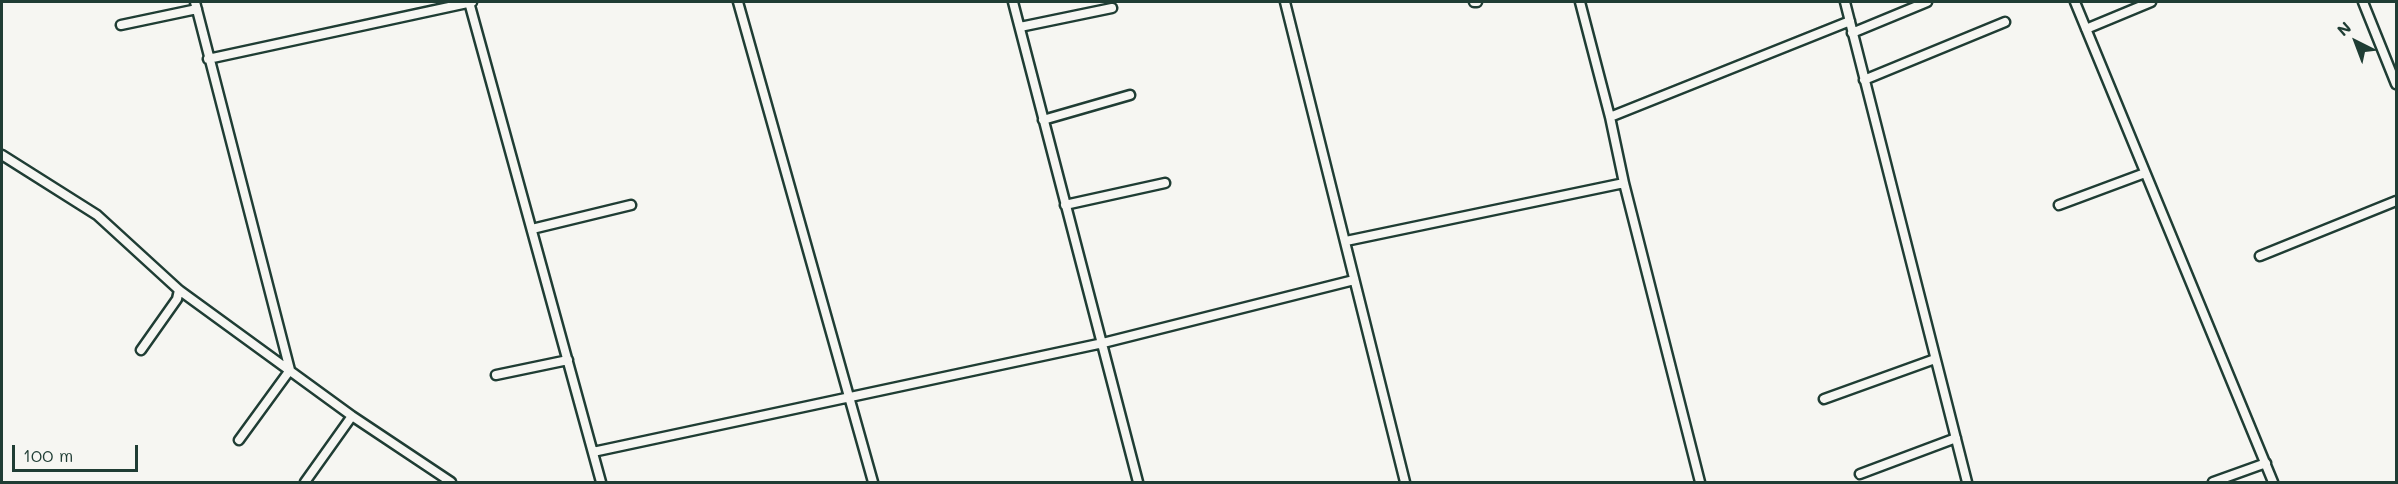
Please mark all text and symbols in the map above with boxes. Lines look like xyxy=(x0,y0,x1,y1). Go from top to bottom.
north arrow xyxy=(2326,12,2386,72)
text: N xyxy=(2332,16,2355,40)
scale bar xyxy=(15,433,141,471)
text: 100 m xyxy=(23,443,73,467)

